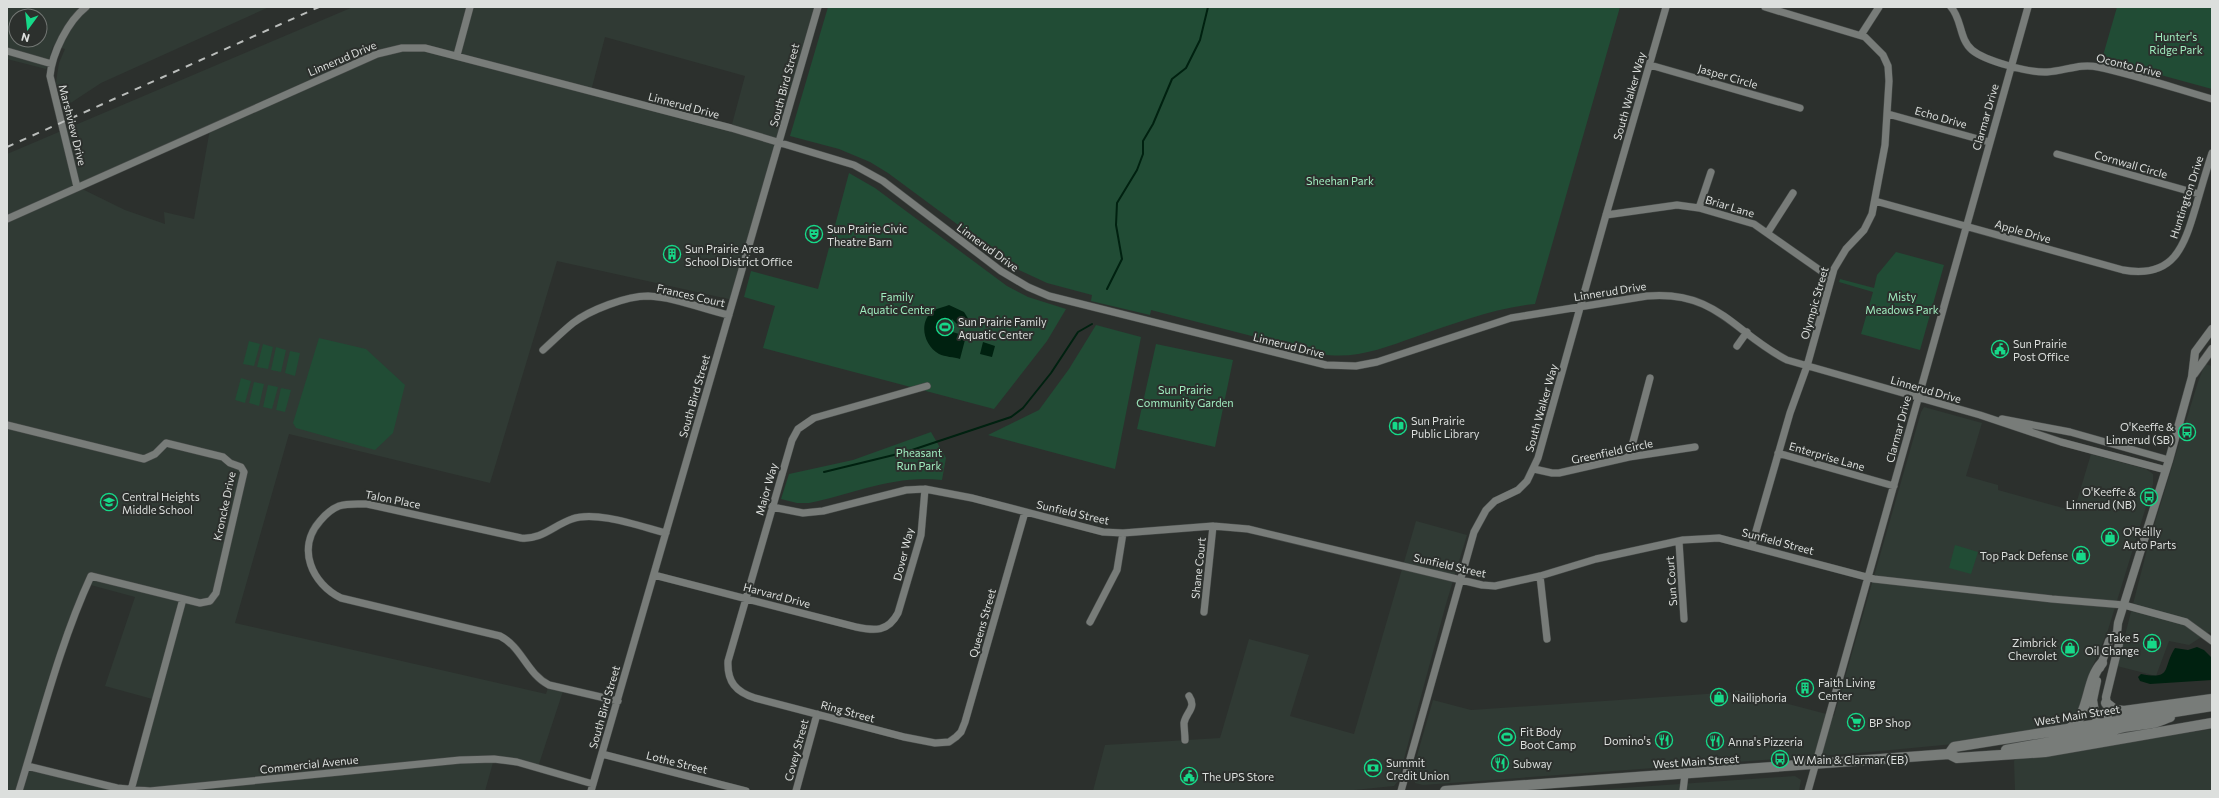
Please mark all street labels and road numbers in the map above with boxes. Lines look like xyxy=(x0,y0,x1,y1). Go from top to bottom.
street label: Linnerud Drive xyxy=(306,38,378,78)
street label: South Bird Street xyxy=(767,41,802,128)
street label: South Walker Way xyxy=(1610,50,1648,142)
street label: Oconto Drive xyxy=(2095,51,2163,79)
street label: Jasper Circle xyxy=(1696,61,1759,92)
street label: Clarmar Drive xyxy=(1969,82,2001,152)
street label: Marshview Drive xyxy=(57,83,89,167)
street label: Linnerud Drive xyxy=(647,89,721,121)
street label: Echo Drive xyxy=(1913,103,1969,131)
street label: Cornwall Circle xyxy=(2093,147,2169,181)
street label: Huntington Drive xyxy=(2166,154,2206,240)
street label: Briar Lane xyxy=(1704,192,1756,220)
street label: Apple Drive xyxy=(1993,217,2053,245)
street label: Linnerud Drive xyxy=(955,220,1022,274)
street label: Olympic Street xyxy=(1797,265,1831,341)
street label: Linnerud Drive xyxy=(1573,279,1647,303)
street label: Frances Court xyxy=(655,281,727,309)
street label: Linnerud Drive xyxy=(1252,330,1326,360)
street label: South Bird Street xyxy=(676,353,712,439)
street label: South Walker Way xyxy=(1522,362,1560,454)
street label: Linnerud Drive xyxy=(1889,373,1963,405)
street label: Clarmar Drive xyxy=(1883,394,1913,464)
street label: Greenfield Circle xyxy=(1570,436,1654,466)
street label: Enterprise Lane xyxy=(1788,439,1867,473)
street label: Major Way xyxy=(752,461,780,517)
street label: Kroncke Drive xyxy=(210,470,238,542)
street label: Talon Place xyxy=(364,487,422,511)
street label: Sunfield Street xyxy=(1035,497,1111,527)
street label: Sunfield Street xyxy=(1740,525,1816,557)
street label: Dover Way xyxy=(890,526,916,582)
street label: Shane Court xyxy=(1188,536,1208,599)
street label: Sunfield Street xyxy=(1412,550,1488,580)
street label: Sun Court xyxy=(1663,555,1679,606)
street label: Harvard Drive xyxy=(742,580,812,610)
street label: Queens Street xyxy=(966,586,998,659)
street label: South Bird Street xyxy=(586,664,622,750)
street label: Ring Street xyxy=(819,698,877,725)
street label: West Main Street xyxy=(2033,702,2121,728)
street label: Covey Street xyxy=(781,717,811,783)
street label: Lothe Street xyxy=(645,748,709,776)
street label: West Main Street xyxy=(1652,751,1740,770)
street label: Commercial Avenue xyxy=(259,752,359,776)

